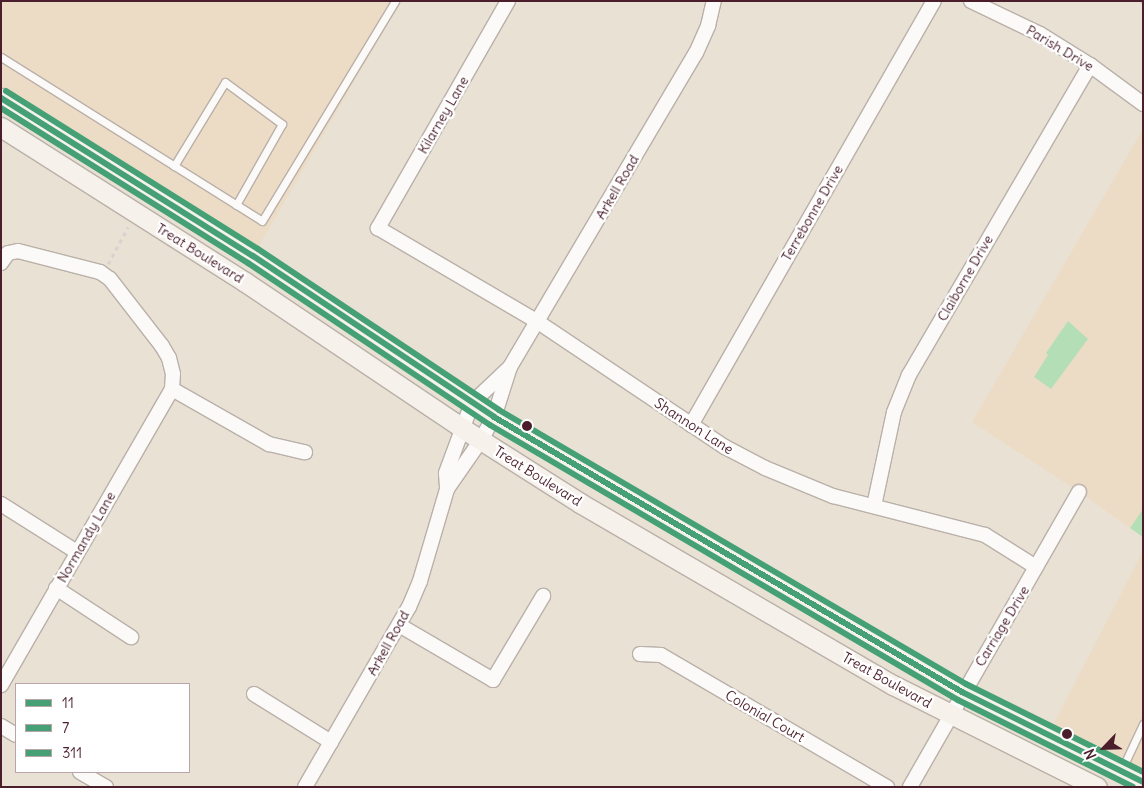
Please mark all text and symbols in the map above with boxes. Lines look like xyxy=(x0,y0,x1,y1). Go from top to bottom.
street label: Parish Drive xyxy=(1023,21,1097,75)
street label: Kilarney Lane xyxy=(414,73,472,157)
street label: Arkell Road xyxy=(592,152,642,222)
street label: Terrebonne Drive xyxy=(778,162,846,264)
street label: Treat Boulevard xyxy=(153,219,247,287)
street label: Claiborne Drive xyxy=(934,232,996,324)
street label: Shannon Lane xyxy=(651,394,737,458)
unlabelled marker xyxy=(522,421,532,431)
street label: Treat Boulevard xyxy=(491,442,585,510)
street label: Normandy Lane xyxy=(53,489,119,585)
street label: Carriage Drive xyxy=(971,583,1033,669)
street label: Arkell Road xyxy=(363,608,413,678)
street label: Treat Boulevard xyxy=(839,648,935,712)
legend xyxy=(15,683,190,773)
street label: Colonial Court xyxy=(722,686,808,746)
text: 11 xyxy=(62,693,74,712)
text: 7 xyxy=(62,718,69,737)
north arrow xyxy=(1079,723,1129,773)
unlabelled marker xyxy=(1062,729,1072,739)
text: 311 xyxy=(62,743,82,762)
text: N xyxy=(1080,746,1100,762)

